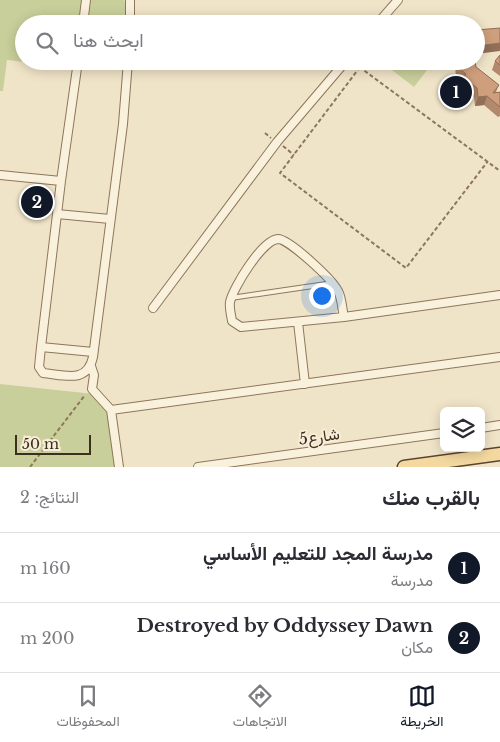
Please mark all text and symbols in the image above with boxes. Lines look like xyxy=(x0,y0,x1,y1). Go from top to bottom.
search box xyxy=(15,15,485,70)
icon: search xyxy=(33,29,61,57)
text: ابحث هنا xyxy=(73,29,144,52)
pin: 1 xyxy=(440,73,472,111)
pin: 2 xyxy=(21,183,53,221)
your location xyxy=(309,283,335,309)
map controls xyxy=(440,407,485,452)
button: layers xyxy=(440,407,485,452)
street label: شارع5 xyxy=(297,423,341,451)
scale bar xyxy=(15,432,91,455)
text: 50 m xyxy=(22,435,59,453)
text: بالقرب منك xyxy=(382,485,480,511)
text: النتائج: 2 xyxy=(20,487,79,507)
text: مدرسة المجد للتعليم الأساسي xyxy=(203,542,433,565)
text: 160 m xyxy=(20,558,71,578)
text: 1 xyxy=(461,558,468,578)
text: مدرسة xyxy=(391,570,433,590)
text: Destroyed by Oddyssey Dawn xyxy=(137,614,433,637)
text: 200 m xyxy=(20,628,74,648)
text: 2 xyxy=(459,628,469,648)
text: مكان xyxy=(401,637,433,657)
tab: المحفوظات xyxy=(57,682,120,734)
tab: الاتجاهات xyxy=(233,682,287,734)
tab: الخريطة xyxy=(400,682,443,734)

